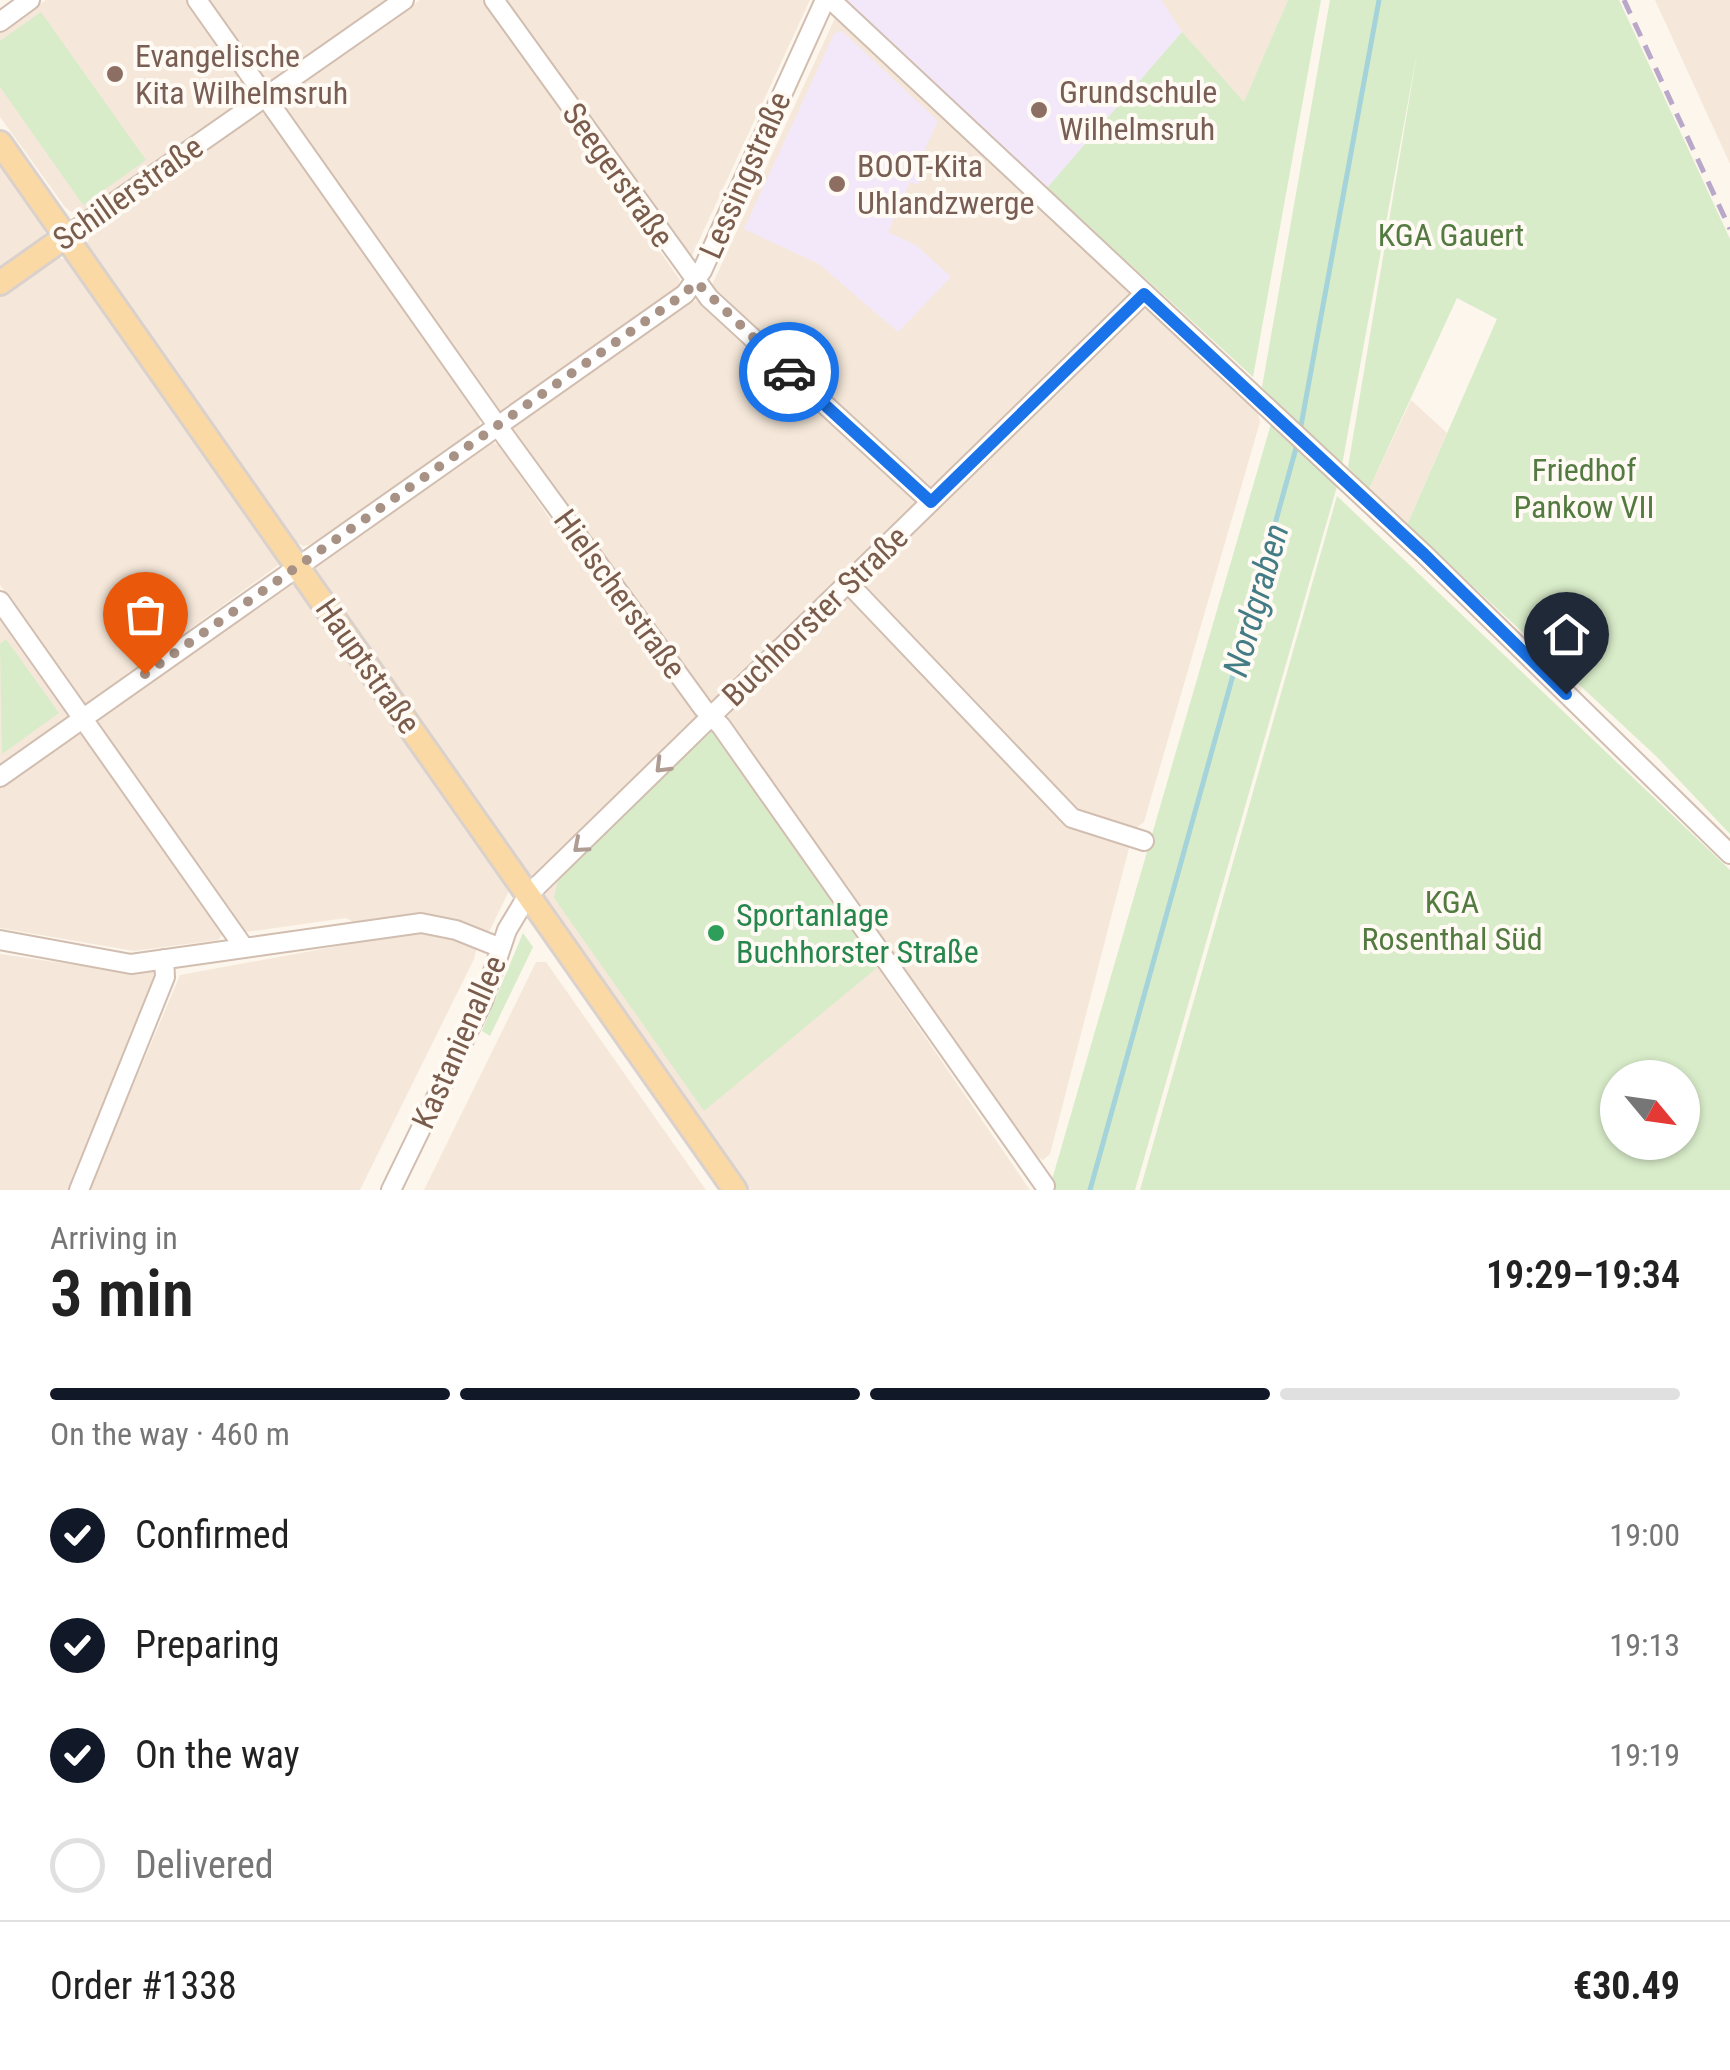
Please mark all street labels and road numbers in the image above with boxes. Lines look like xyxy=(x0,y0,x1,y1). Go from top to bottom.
street label: Lessingstraße xyxy=(691,86,799,264)
street label: Seegerstraße xyxy=(554,96,682,254)
street label: Schillerstraße xyxy=(46,128,210,258)
street label: Hielscherstraße xyxy=(546,502,694,686)
street label: Buchhorster Straße xyxy=(714,518,916,714)
street label: Hauptstraße xyxy=(308,591,428,741)
street label: Kastanienallee xyxy=(404,950,514,1134)

